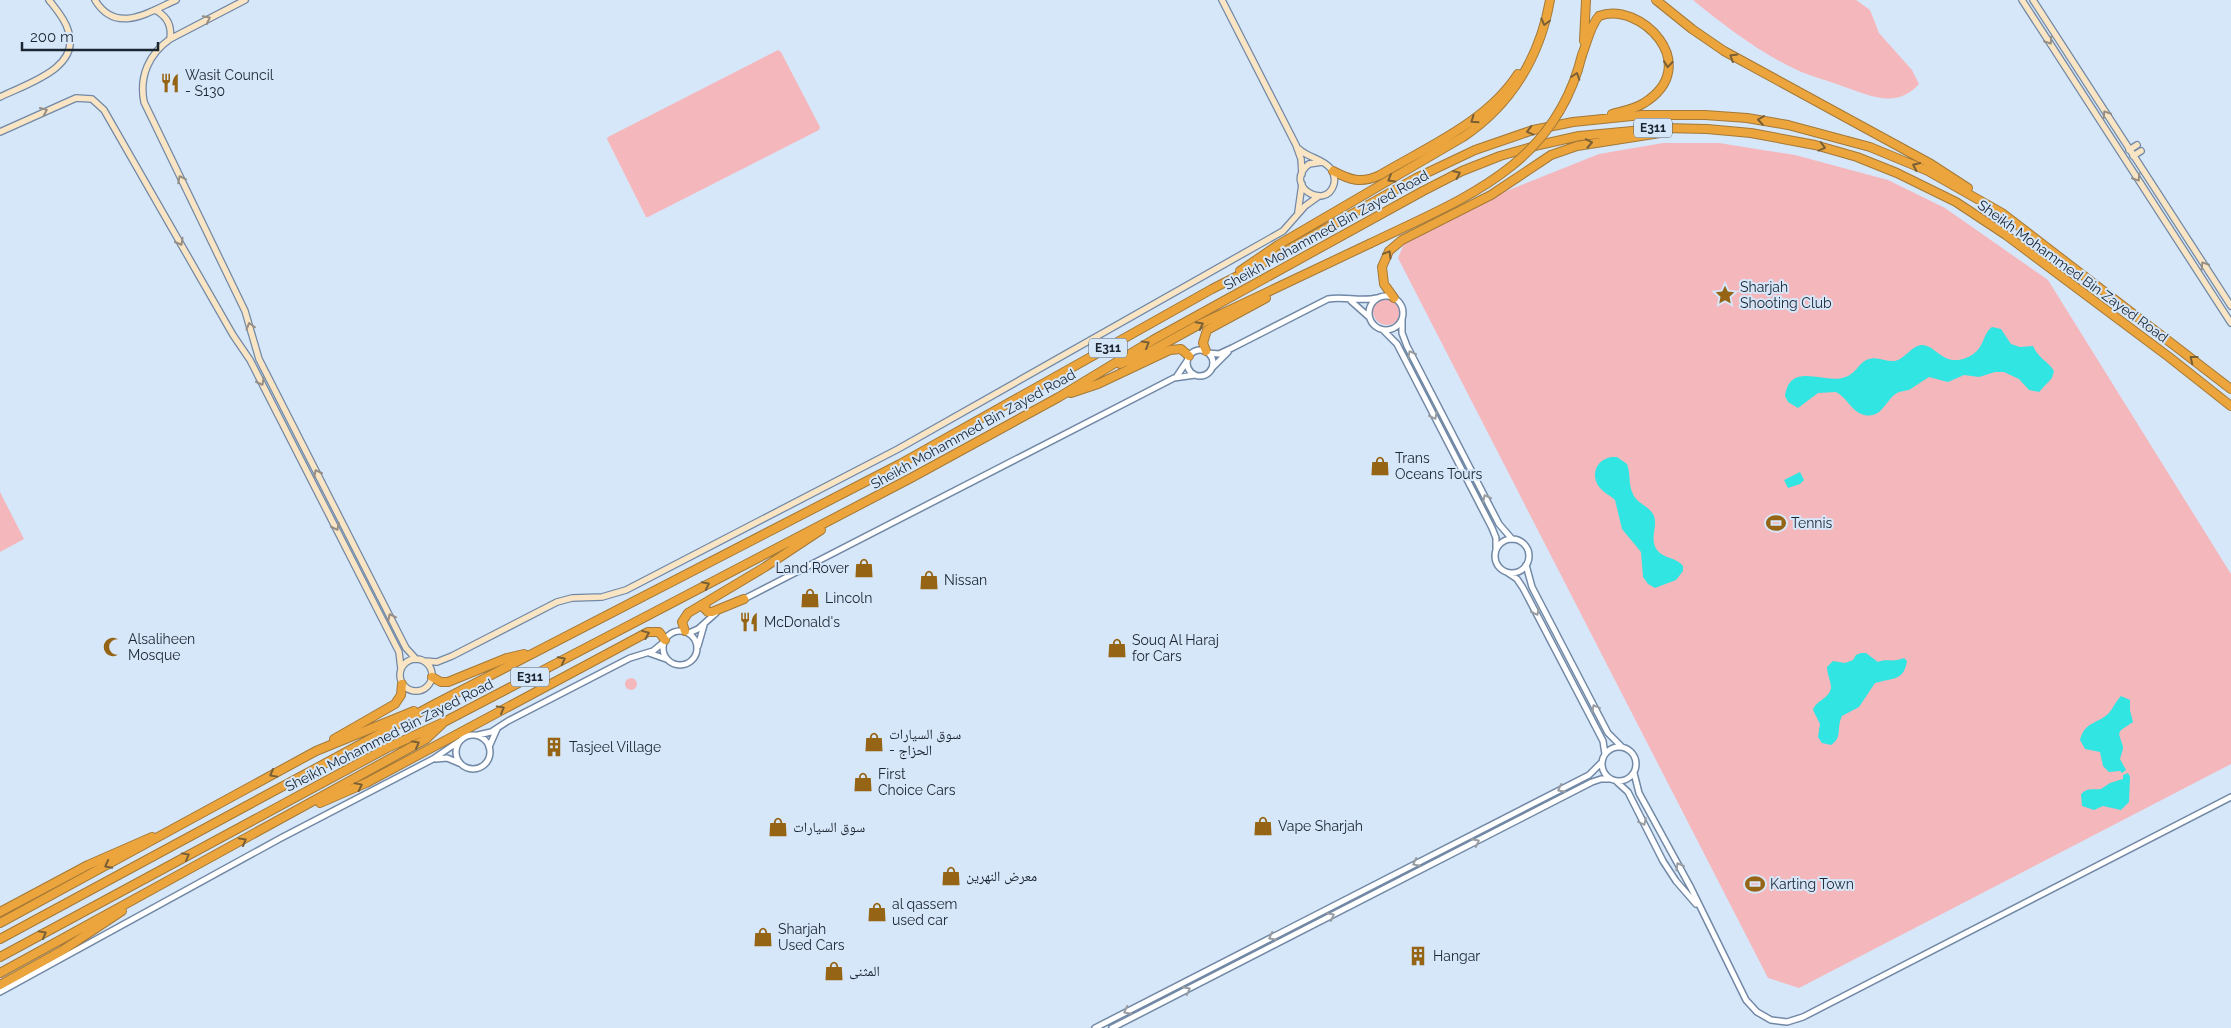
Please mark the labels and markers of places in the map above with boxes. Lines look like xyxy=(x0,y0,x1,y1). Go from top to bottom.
place label: Wasit Council - S130 xyxy=(185,67,274,99)
restaurant icon: Wasit Council - S130 xyxy=(159,72,181,94)
place label: Sharjah Shooting Club xyxy=(1740,279,1832,311)
place icon: Sharjah Shooting Club xyxy=(1714,284,1736,306)
place label: Trans Oceans Tours xyxy=(1395,450,1483,482)
shop icon: Trans Oceans Tours xyxy=(1369,455,1391,477)
sports icon: Tennis xyxy=(1765,512,1787,534)
place label: Tennis xyxy=(1791,515,1833,531)
shop icon: Land Rover xyxy=(853,557,875,579)
place label: Land Rover xyxy=(775,560,849,576)
shop icon: Nissan xyxy=(918,569,940,591)
place label: Nissan xyxy=(944,572,987,588)
shop icon: Lincoln xyxy=(799,587,821,609)
place label: Lincoln xyxy=(825,590,872,606)
restaurant icon: McDonald's xyxy=(738,611,760,633)
place label: McDonald's xyxy=(764,614,840,630)
place label: Alsaliheen Mosque xyxy=(128,631,195,663)
place label: Souq Al Haraj for Cars xyxy=(1132,632,1219,664)
mosque icon: Alsaliheen Mosque xyxy=(102,636,124,658)
shop icon: Souq Al Haraj for Cars xyxy=(1106,637,1128,659)
place label: سوق السيارات - الحزاج xyxy=(889,726,961,760)
shop icon: سوق السيارات - الحزاج xyxy=(863,731,885,753)
building icon: Tasjeel Village xyxy=(543,736,565,758)
place label: Tasjeel Village xyxy=(569,739,661,755)
place label: First Choice Cars xyxy=(878,766,956,798)
shop icon: First Choice Cars xyxy=(852,771,874,793)
shop icon: Vape Sharjah xyxy=(1252,815,1274,837)
shop icon: سوق السيارات xyxy=(767,816,789,838)
place label: Vape Sharjah xyxy=(1278,818,1363,834)
place label: سوق السيارات xyxy=(793,819,865,836)
shop icon: معرض النهرين xyxy=(940,865,962,887)
place label: معرض النهرين xyxy=(966,868,1037,885)
sports icon: Karting Town xyxy=(1744,873,1766,895)
place label: Karting Town xyxy=(1770,876,1854,892)
place label: al qassem used car xyxy=(892,896,957,928)
shop icon: al qassem used car xyxy=(866,901,888,923)
place label: Sharjah Used Cars xyxy=(778,921,845,953)
shop icon: Sharjah Used Cars xyxy=(752,926,774,948)
building icon: Hangar xyxy=(1407,945,1429,967)
place label: Hangar xyxy=(1433,948,1480,964)
shop icon: المثنى xyxy=(823,960,845,982)
place label: المثنى xyxy=(849,963,880,980)

